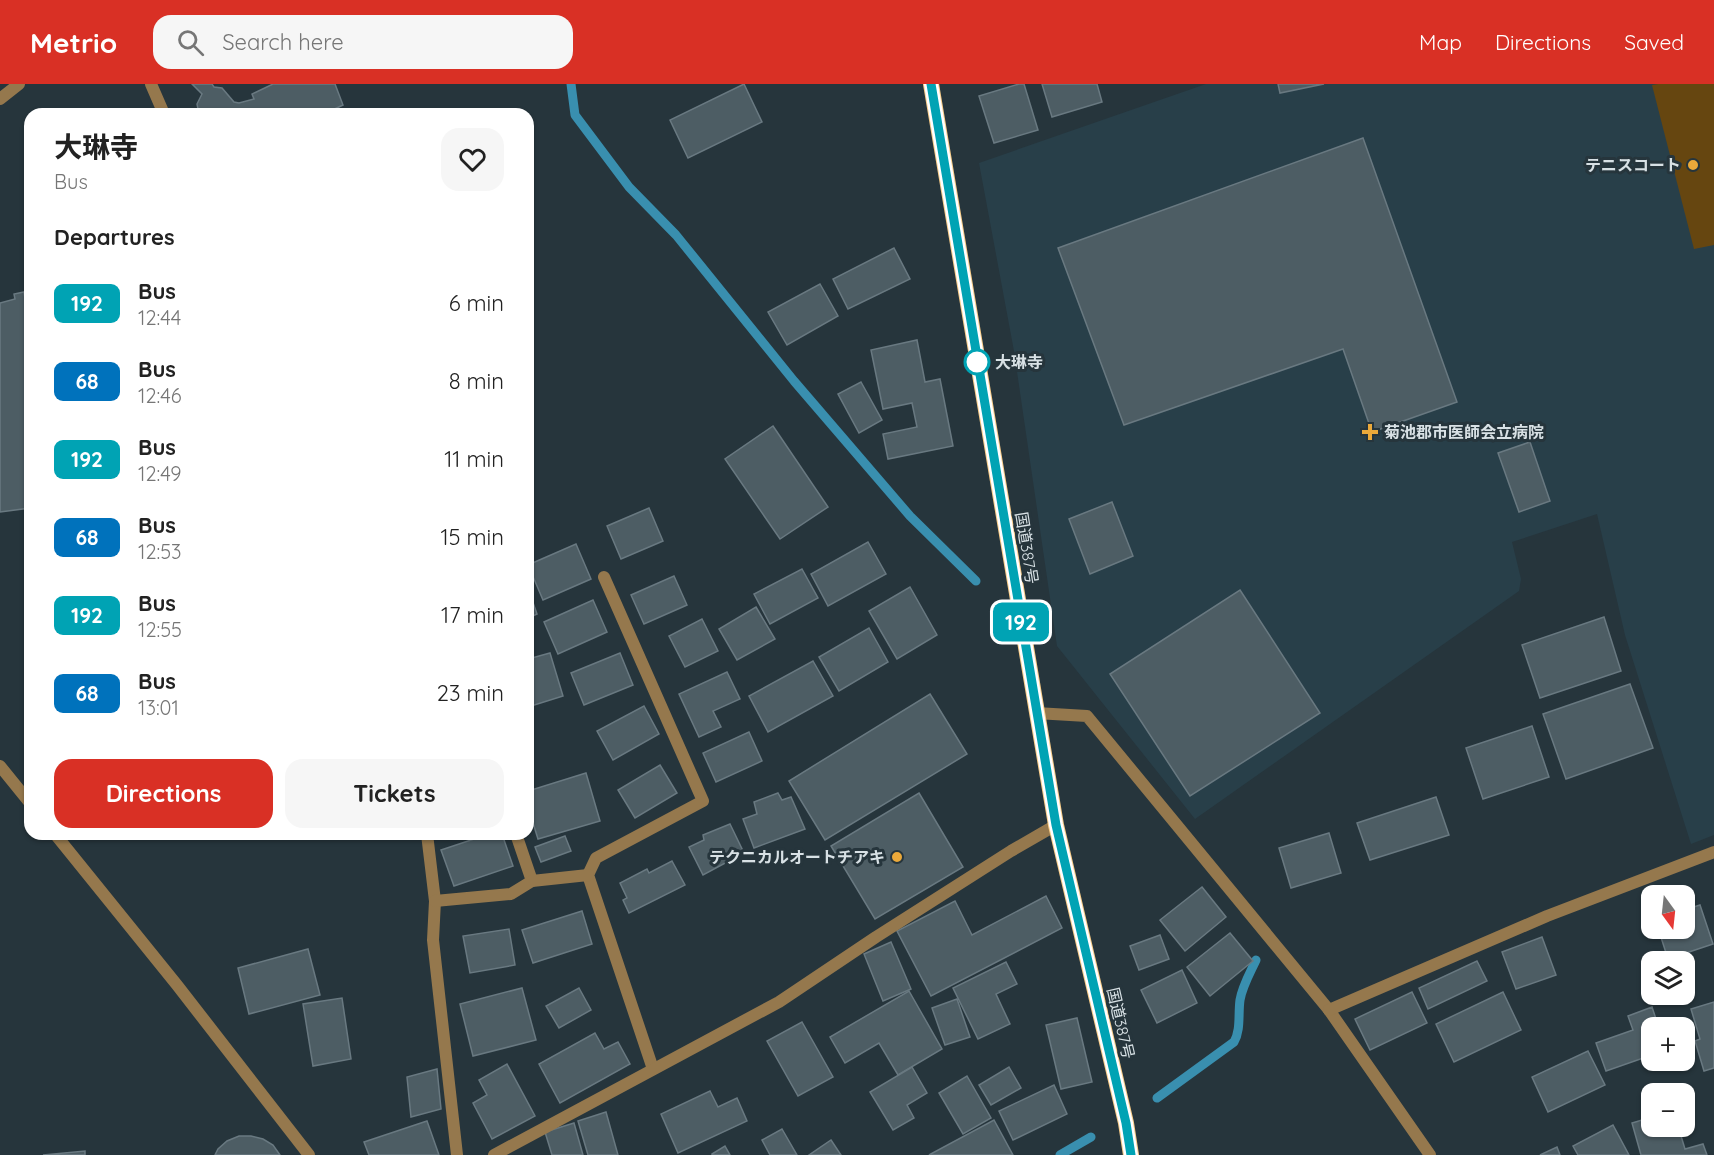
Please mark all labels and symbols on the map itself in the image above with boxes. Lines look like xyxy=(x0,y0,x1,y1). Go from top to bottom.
place label: テニスコート xyxy=(1585,155,1681,175)
marker: テニスコート xyxy=(1686,158,1700,172)
marker: 大琳寺 xyxy=(964,349,990,375)
place label: 大琳寺 xyxy=(995,352,1043,372)
place label: 菊池郡市医師会立病院 xyxy=(1384,422,1544,442)
marker: 菊池郡市医師会立病院 xyxy=(1361,423,1379,441)
street label: 国道387号 xyxy=(1011,511,1043,585)
line badge: 192 xyxy=(986,602,1056,642)
place label: テクニカルオートチアキ xyxy=(709,847,885,867)
marker: テクニカルオートチアキ xyxy=(890,850,904,864)
north arrow xyxy=(1641,885,1695,939)
street label: 国道387号 xyxy=(1103,985,1139,1061)

